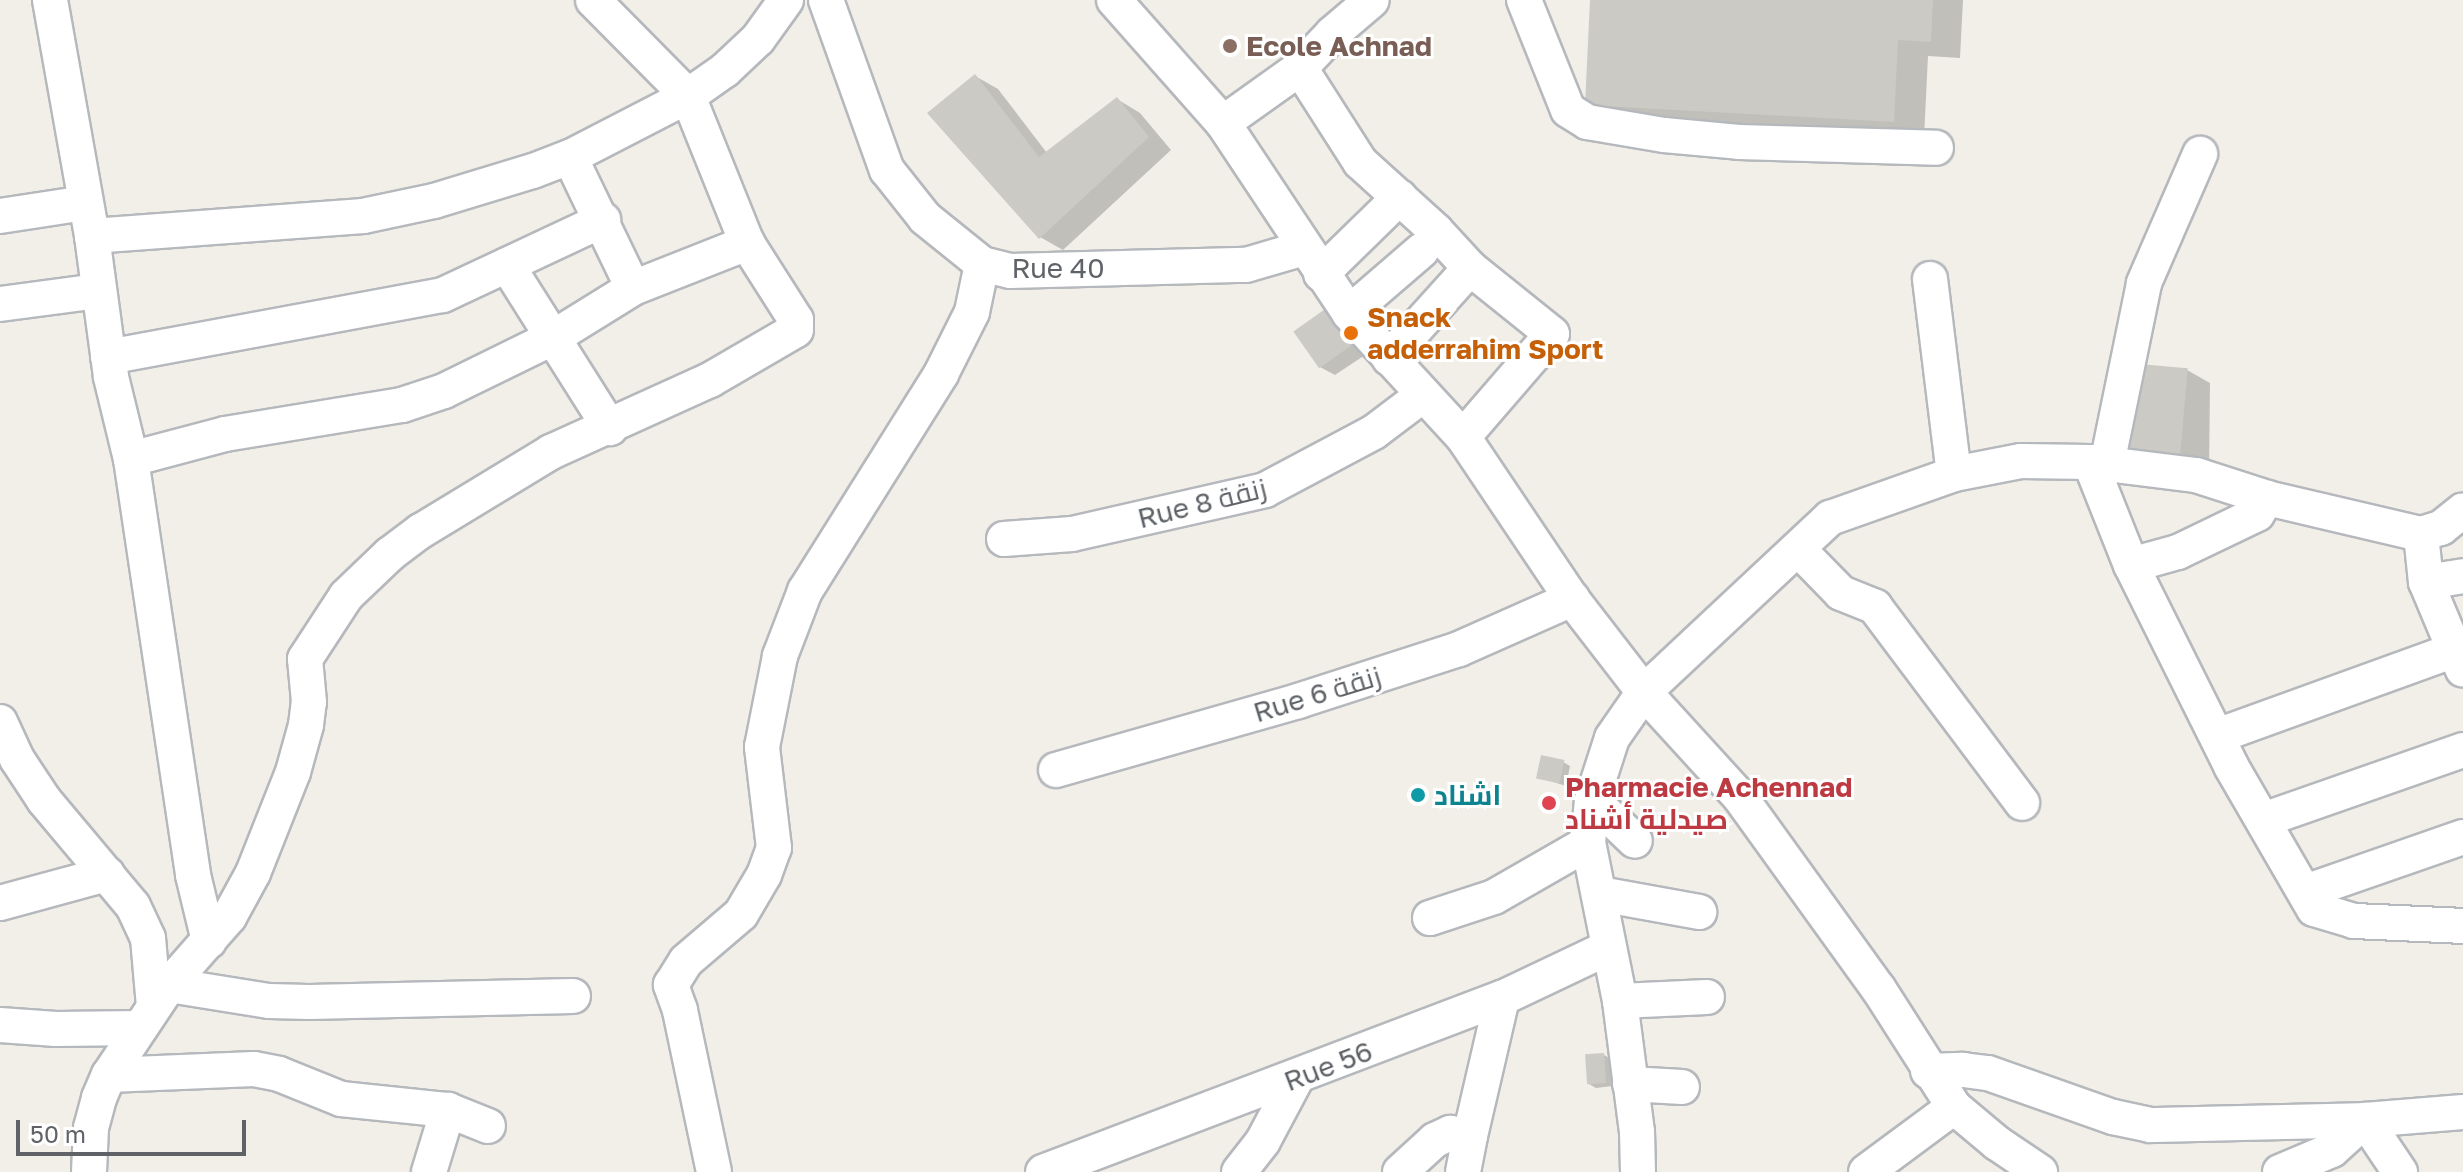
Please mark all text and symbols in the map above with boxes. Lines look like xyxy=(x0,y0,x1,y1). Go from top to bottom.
place label: Ecole Achnad xyxy=(1246,29,1432,63)
marker: Ecole Achnad xyxy=(1221,37,1239,55)
street label: Rue 40 xyxy=(1011,251,1105,285)
place label: Snack adderrahim Sport xyxy=(1367,300,1603,366)
marker: Snack adderrahim Sport xyxy=(1342,324,1360,342)
street label: Rue 8 زنقة xyxy=(1134,471,1270,535)
street label: Rue 6 زنقة xyxy=(1249,659,1385,729)
place label: Pharmacie Achennad صيدلية أشناد xyxy=(1565,770,1852,836)
place label: اشناد xyxy=(1434,778,1501,812)
marker: اشناد xyxy=(1409,786,1427,804)
marker: Pharmacie Achennad صيدلية أشناد xyxy=(1540,794,1558,812)
street label: Rue 56 xyxy=(1279,1034,1377,1098)
scale bar xyxy=(20,1104,250,1154)
text: 50 m xyxy=(30,1119,86,1148)

